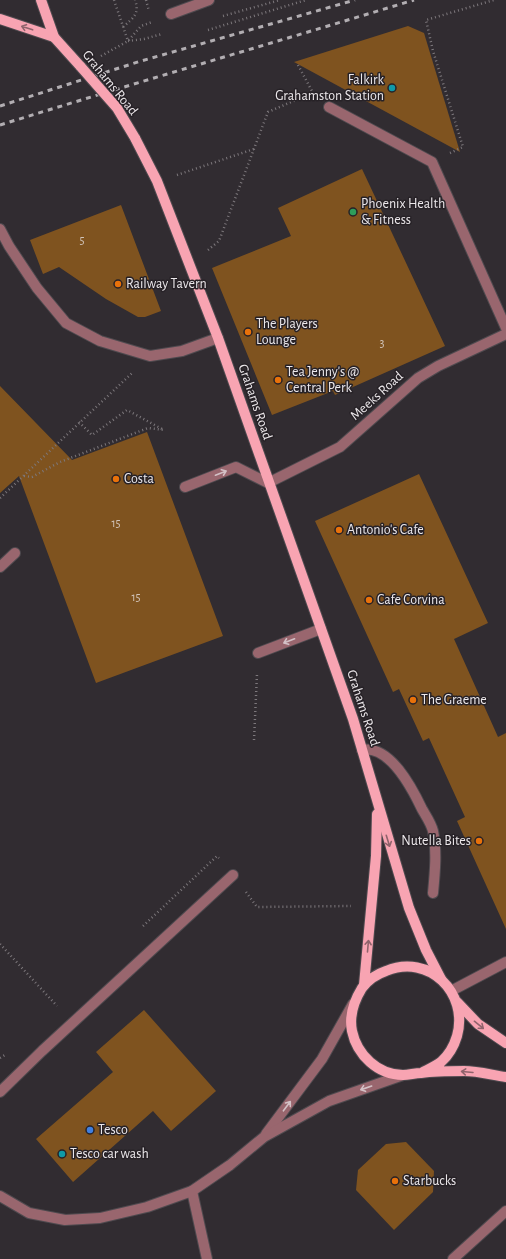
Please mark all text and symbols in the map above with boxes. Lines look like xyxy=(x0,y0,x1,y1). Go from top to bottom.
one-way arrow xyxy=(21,24,34,31)
street label: Grahams Road xyxy=(80,48,140,118)
place label: Falkirk Grahamston Station xyxy=(275,73,385,103)
marker: Falkirk Grahamston Station xyxy=(387,83,397,93)
place label: Phoenix Health & Fitness xyxy=(361,197,445,227)
marker: Phoenix Health & Fitness xyxy=(348,207,358,217)
house number: 5 xyxy=(79,234,85,246)
place label: Railway Tavern xyxy=(126,277,207,291)
marker: Railway Tavern xyxy=(113,279,123,289)
place label: The Players Lounge xyxy=(256,317,318,347)
marker: The Players Lounge xyxy=(243,327,253,337)
house number: 3 xyxy=(380,337,385,349)
street label: Grahams Road xyxy=(236,362,274,442)
place label: Tea Jenny's @ Central Perk xyxy=(286,365,360,395)
street label: Meeks Road xyxy=(348,369,406,423)
marker: Tea Jenny's @ Central Perk xyxy=(273,375,283,385)
one-way arrow xyxy=(215,468,227,476)
place label: Costa xyxy=(124,472,155,486)
marker: Costa xyxy=(111,474,121,484)
house number: 15 xyxy=(111,517,121,529)
place label: Antonio's Cafe xyxy=(347,523,424,537)
marker: Antonio's Cafe xyxy=(334,525,344,535)
house number: 15 xyxy=(131,591,141,603)
place label: Cafe Corvina xyxy=(377,593,445,607)
marker: Cafe Corvina xyxy=(364,595,374,605)
one-way arrow xyxy=(284,637,296,645)
street label: Grahams Road xyxy=(344,668,382,748)
place label: The Graeme xyxy=(421,693,487,707)
marker: The Graeme xyxy=(408,695,418,705)
one-way arrow xyxy=(385,834,392,847)
place label: Nutella Bites xyxy=(401,834,471,848)
marker: Nutella Bites xyxy=(474,836,484,846)
one-way arrow xyxy=(364,940,371,953)
one-way arrow xyxy=(474,1021,485,1029)
one-way arrow xyxy=(461,1068,474,1075)
one-way arrow xyxy=(360,1085,373,1092)
one-way arrow xyxy=(283,1100,292,1111)
place label: Tesco xyxy=(98,1123,128,1137)
marker: Tesco xyxy=(85,1125,95,1135)
place label: Tesco car wash xyxy=(70,1147,149,1161)
marker: Tesco car wash xyxy=(57,1149,67,1159)
place label: Starbucks xyxy=(403,1174,456,1188)
marker: Starbucks xyxy=(390,1176,400,1186)

